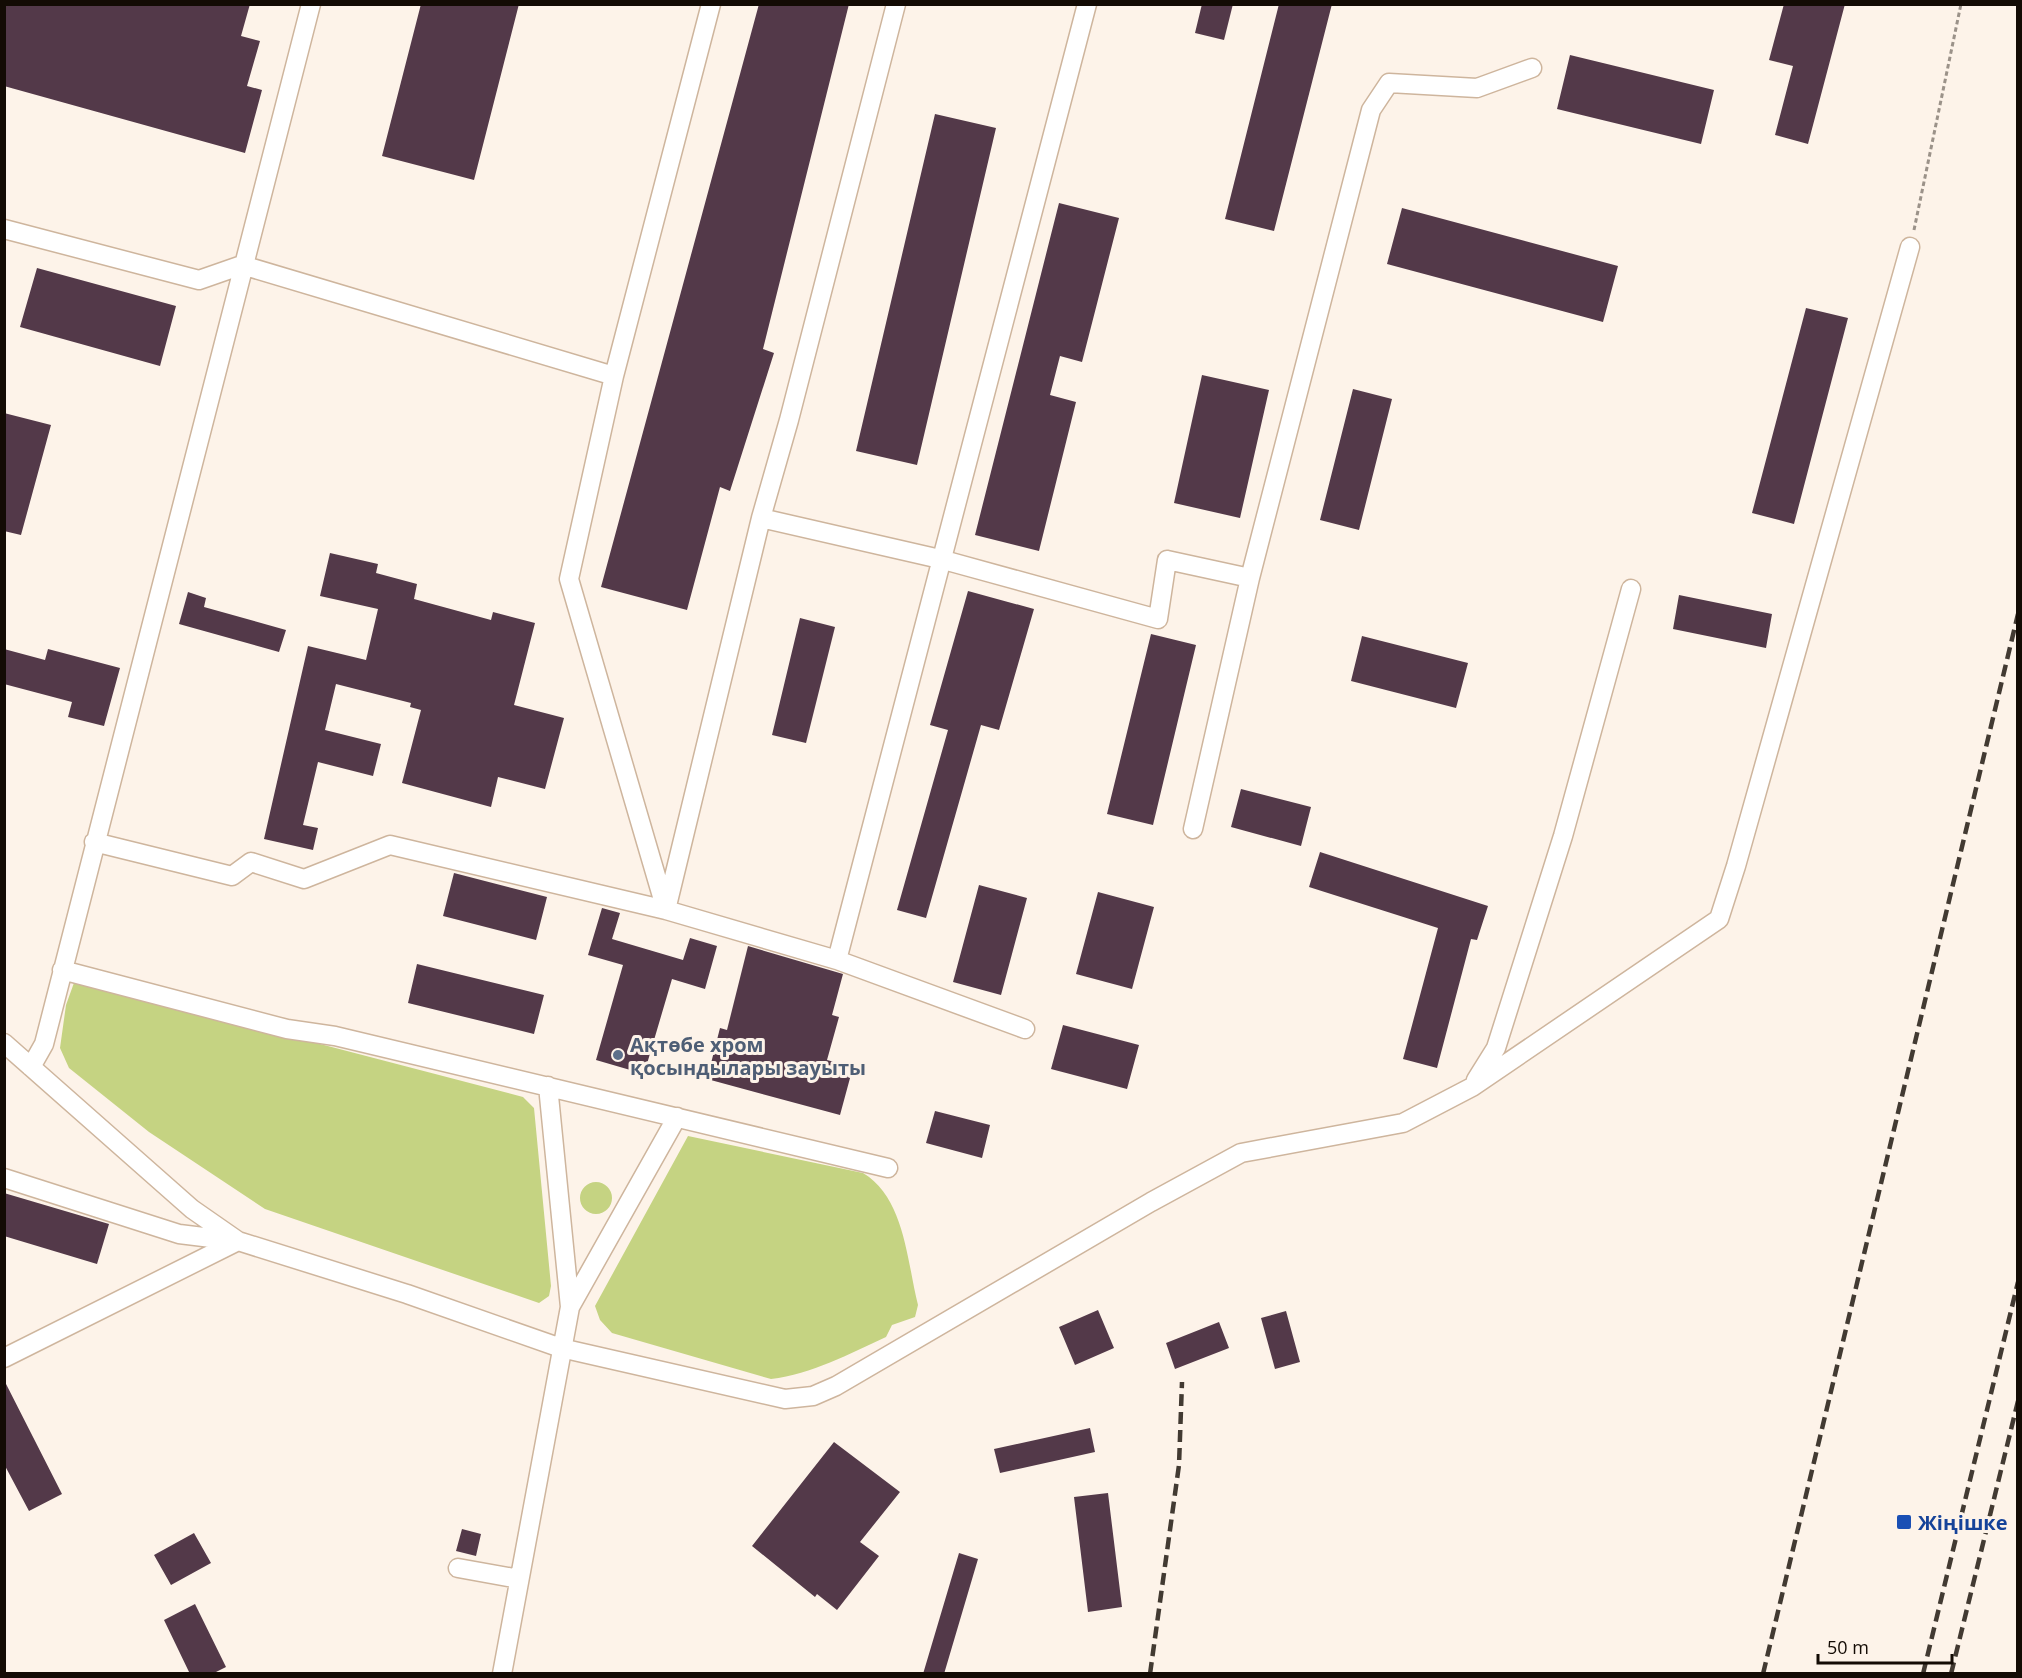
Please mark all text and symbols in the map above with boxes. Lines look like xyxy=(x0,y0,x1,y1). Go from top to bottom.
place label: Ақтөбе хром қосындылары зауыты xyxy=(630,1031,866,1081)
marker: Ақтөбе хром қосындылары зауыты xyxy=(611,1048,625,1062)
place label: Жіңішке xyxy=(1918,1509,2008,1536)
marker: Жіңішке xyxy=(1895,1513,1913,1531)
scale bar xyxy=(1818,1627,1952,1665)
text: 50 m xyxy=(1827,1635,1869,1659)

